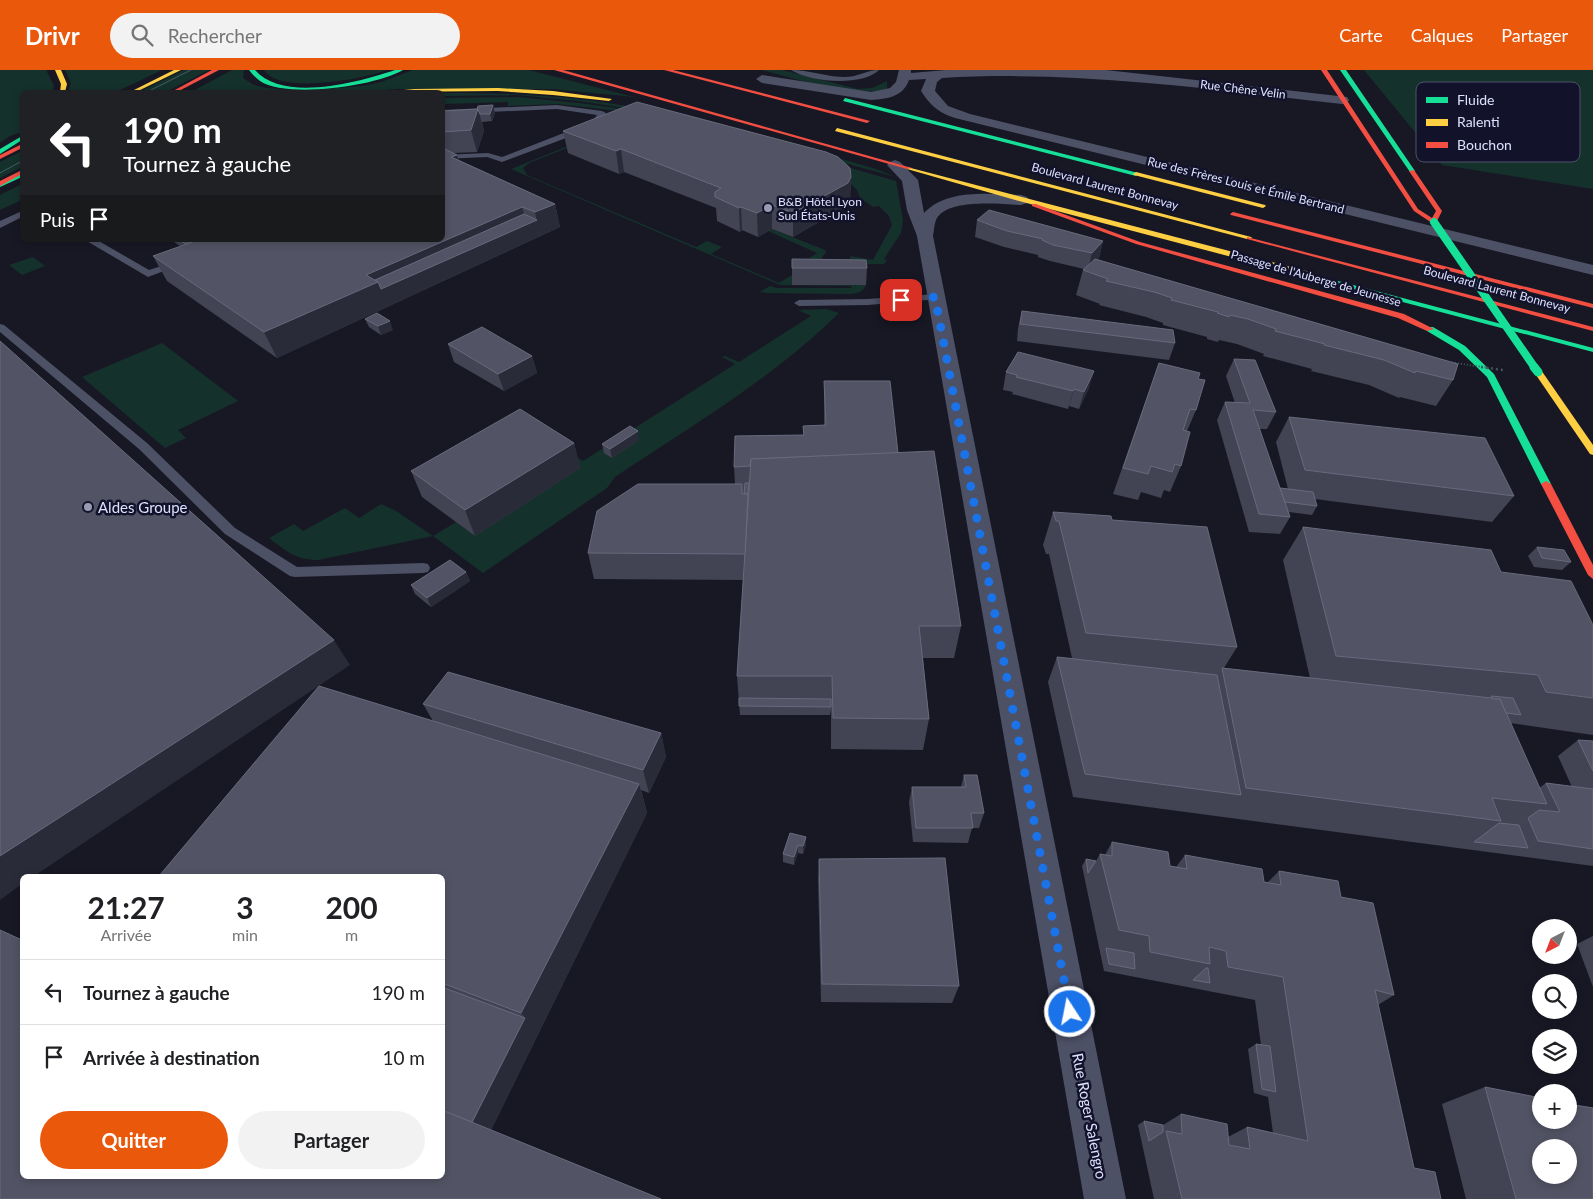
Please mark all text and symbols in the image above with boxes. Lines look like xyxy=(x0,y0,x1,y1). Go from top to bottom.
search box xyxy=(110,13,460,58)
text: Drivr xyxy=(25,21,80,50)
icon: search xyxy=(128,21,156,49)
text: Rechercher xyxy=(168,24,262,47)
text: Carte xyxy=(1339,24,1383,46)
text: Calques xyxy=(1411,24,1473,46)
text: Partager xyxy=(1501,24,1568,46)
street label: Rue Chêne Velin xyxy=(1199,76,1287,102)
legend xyxy=(1416,82,1580,162)
text: Fluide xyxy=(1457,91,1495,108)
text: 190 m xyxy=(123,108,222,150)
icon: left xyxy=(40,110,105,175)
text: Ralenti xyxy=(1457,113,1500,130)
text: Bouchon xyxy=(1457,136,1512,153)
text: Tournez à gauche xyxy=(123,150,291,177)
street label: Rue des Frères Louis et Émile Bertrand xyxy=(1146,153,1346,217)
street label: Boulevard Laurent Bonnevay xyxy=(1030,159,1181,213)
place label: B&B Hôtel Lyon Sud États-Unis xyxy=(778,194,862,223)
marker: B&B Hôtel Lyon Sud États-Unis xyxy=(762,202,774,214)
icon: arrive xyxy=(85,205,113,233)
text: Puis xyxy=(40,208,75,231)
street label: Passage de l'Auberge de Jeunesse xyxy=(1229,246,1403,310)
street label: Boulevard Laurent Bonnevay xyxy=(1422,262,1573,316)
pin xyxy=(880,279,922,321)
icon: arrive xyxy=(887,286,915,314)
place label: Aldes Groupe xyxy=(98,498,188,516)
marker: Aldes Groupe xyxy=(82,501,94,513)
text: 21:27 xyxy=(87,889,165,925)
text: 3 xyxy=(236,889,254,925)
text: 200 xyxy=(325,889,378,925)
north arrow xyxy=(1532,919,1578,964)
map controls xyxy=(1532,919,1577,1184)
text: Arrivée xyxy=(100,925,152,944)
text: min xyxy=(232,925,258,944)
text: m xyxy=(345,925,358,944)
button: search xyxy=(1532,974,1577,1019)
icon: left xyxy=(40,978,68,1006)
text: Tournez à gauche xyxy=(83,981,230,1004)
text: 190 m xyxy=(371,981,425,1004)
position arrow xyxy=(1043,985,1095,1037)
button: layers xyxy=(1532,1029,1577,1074)
icon: arrive xyxy=(40,1043,68,1071)
text: Arrivée à destination xyxy=(83,1046,260,1069)
text: 10 m xyxy=(382,1046,425,1069)
street label: Rue Roger Salengro xyxy=(1069,1051,1111,1181)
button: + xyxy=(1532,1084,1577,1129)
button: Quitter xyxy=(40,1111,228,1169)
button: Partager xyxy=(238,1111,425,1169)
button: − xyxy=(1532,1139,1577,1184)

